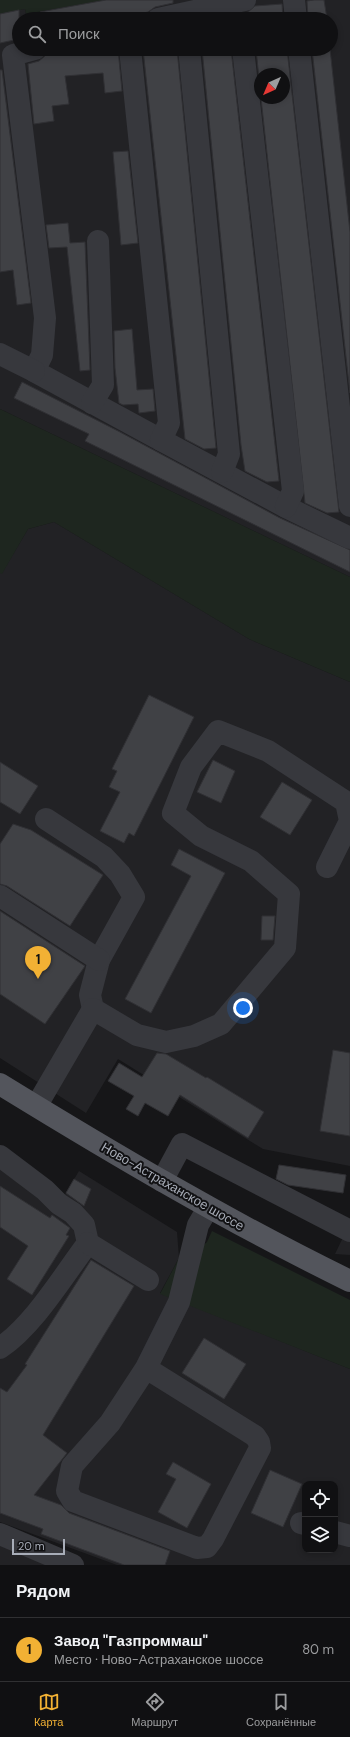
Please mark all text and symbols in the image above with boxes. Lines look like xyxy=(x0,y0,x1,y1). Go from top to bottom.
search box xyxy=(12,12,338,56)
icon: search xyxy=(26,23,48,45)
text: Поиск xyxy=(58,24,100,44)
north arrow xyxy=(254,68,290,104)
pin: 1 xyxy=(25,946,51,979)
your location xyxy=(233,998,253,1018)
street label: Ново-Астраханское шоссе xyxy=(98,1139,247,1234)
map controls xyxy=(302,1481,338,1553)
button: locate xyxy=(302,1481,338,1517)
button: layers xyxy=(302,1517,338,1553)
scale bar xyxy=(12,1537,65,1556)
text: 20 m xyxy=(18,1539,44,1553)
text: Рядом xyxy=(16,1580,71,1602)
text: Завод "Газпроммаш" xyxy=(54,1631,208,1651)
text: 1 xyxy=(27,1641,31,1658)
text: 80 m xyxy=(302,1641,334,1658)
text: Место · Ново-Астраханское шоссе xyxy=(54,1651,263,1668)
tab: Карта xyxy=(34,1691,63,1729)
tab: Маршрут xyxy=(131,1691,178,1729)
tab: Сохранённые xyxy=(246,1691,316,1729)

